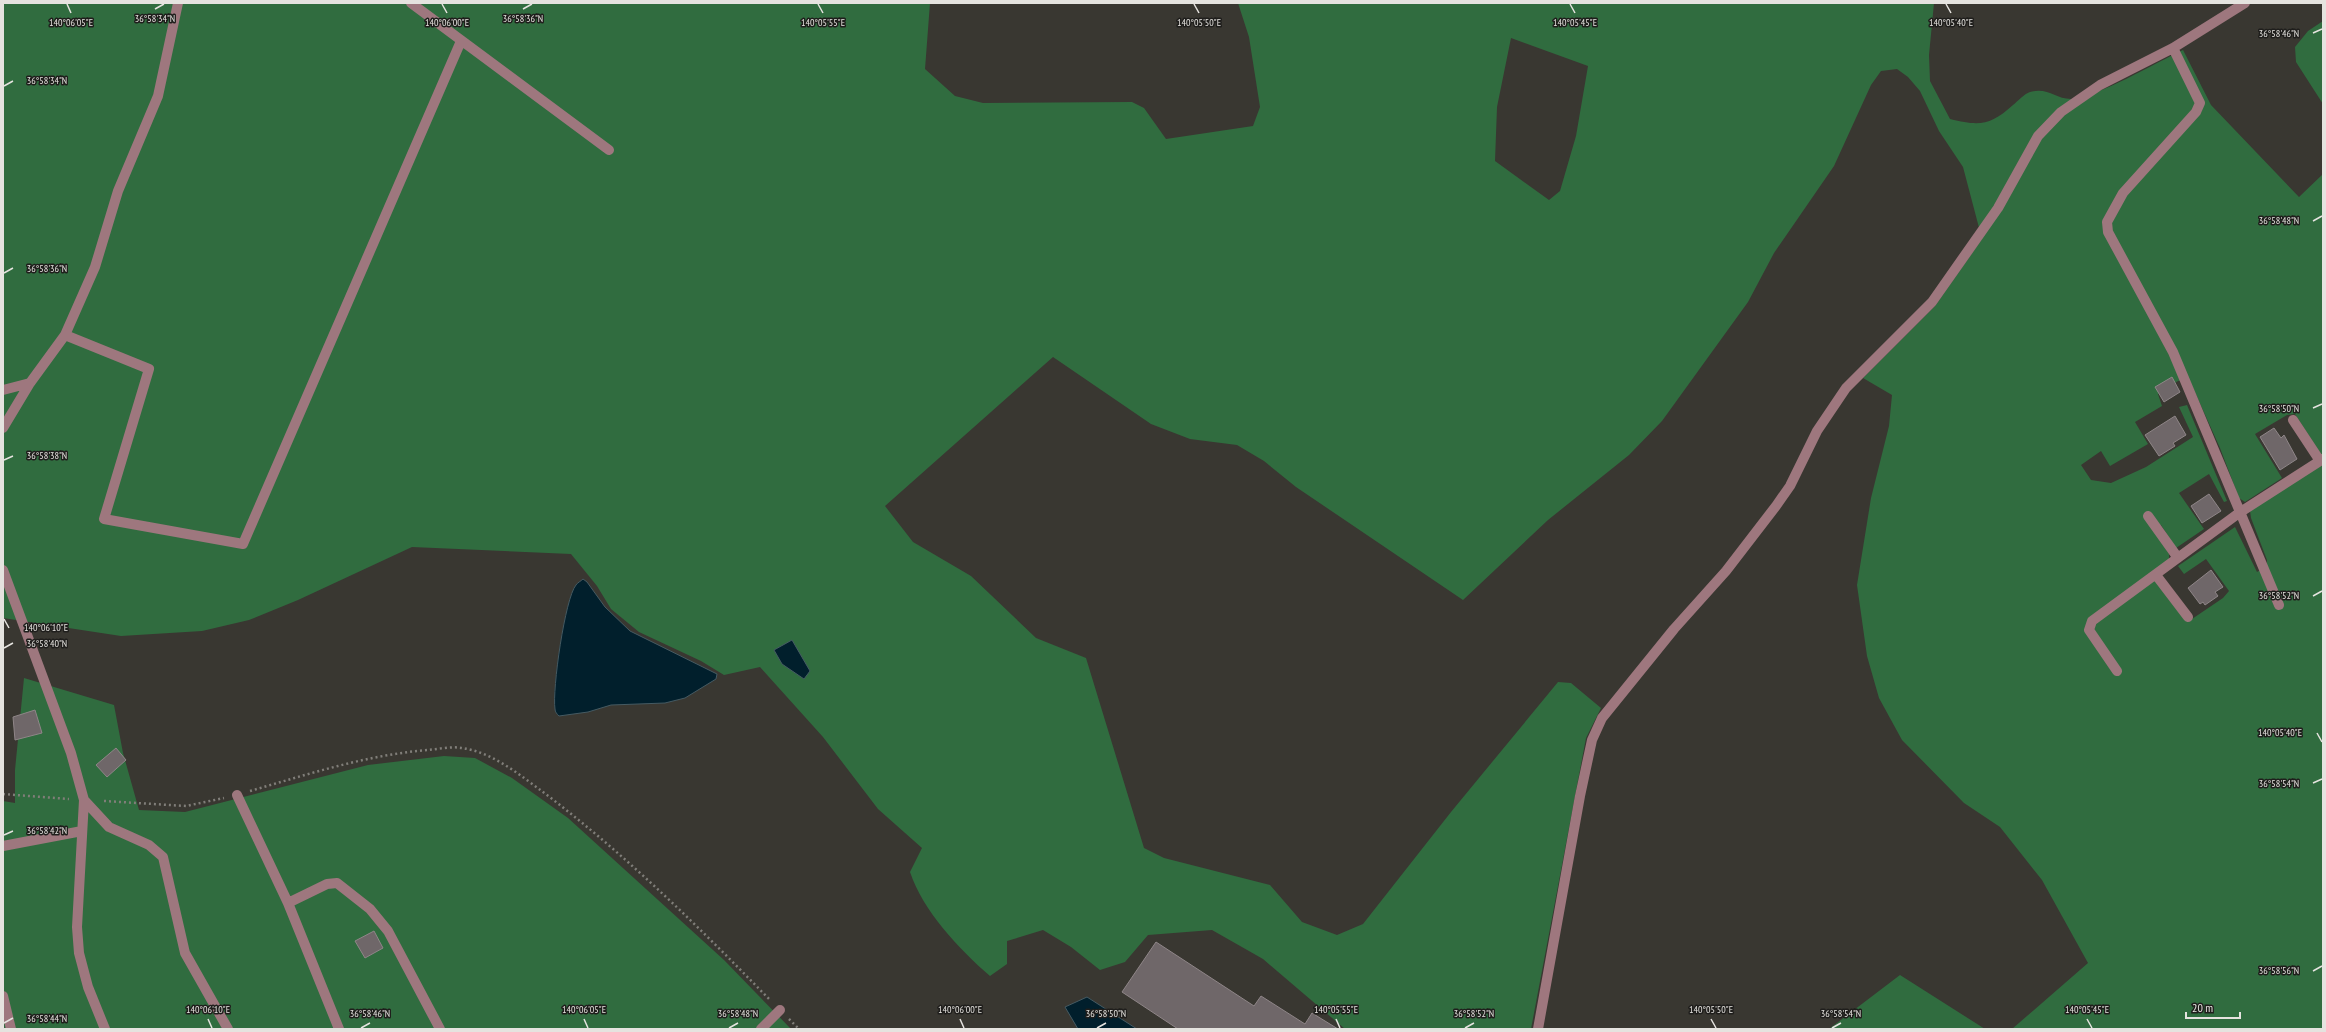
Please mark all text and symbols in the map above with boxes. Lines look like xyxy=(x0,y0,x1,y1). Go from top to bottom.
text: 36°58'34"N xyxy=(135,12,175,25)
text: 36°58'36"N xyxy=(503,12,543,25)
text: 140°06'05"E xyxy=(49,16,93,29)
text: 140°06'00"E xyxy=(425,16,469,29)
text: 140°05'55"E xyxy=(801,16,845,29)
text: 140°05'50"E xyxy=(1177,16,1221,29)
text: 140°05'45"E xyxy=(1553,16,1597,29)
text: 140°05'40"E xyxy=(1929,16,1973,29)
text: 36°58'46"N xyxy=(2259,27,2299,40)
text: 36°58'34"N xyxy=(27,74,67,87)
text: 36°58'48"N xyxy=(2259,214,2299,227)
text: 36°58'36"N xyxy=(27,262,67,275)
text: 36°58'50"N xyxy=(2259,402,2299,415)
text: 36°58'38"N xyxy=(27,449,67,462)
text: 36°58'52"N xyxy=(2259,589,2299,602)
text: 140°06'10"E xyxy=(24,621,68,634)
text: 36°58'40"N xyxy=(27,637,67,650)
text: 140°05'40"E xyxy=(2258,726,2302,739)
text: 36°58'54"N xyxy=(2259,777,2299,790)
text: 36°58'42"N xyxy=(27,824,67,837)
text: 36°58'56"N xyxy=(2259,964,2299,977)
scale bar xyxy=(2186,994,2240,1020)
text: 20 m xyxy=(2192,1000,2213,1015)
text: 140°06'10"E xyxy=(186,1003,230,1016)
text: 140°06'05"E xyxy=(562,1003,606,1016)
text: 140°06'00"E xyxy=(938,1003,982,1016)
text: 140°05'55"E xyxy=(1314,1003,1358,1016)
text: 140°05'50"E xyxy=(1689,1003,1733,1016)
text: 140°05'45"E xyxy=(2065,1003,2109,1016)
text: 36°58'46"N xyxy=(350,1007,390,1020)
text: 36°58'48"N xyxy=(718,1007,758,1020)
text: 36°58'50"N xyxy=(1086,1007,1126,1020)
text: 36°58'52"N xyxy=(1454,1007,1494,1020)
text: 36°58'54"N xyxy=(1821,1007,1861,1020)
text: 36°58'44"N xyxy=(27,1012,67,1025)

